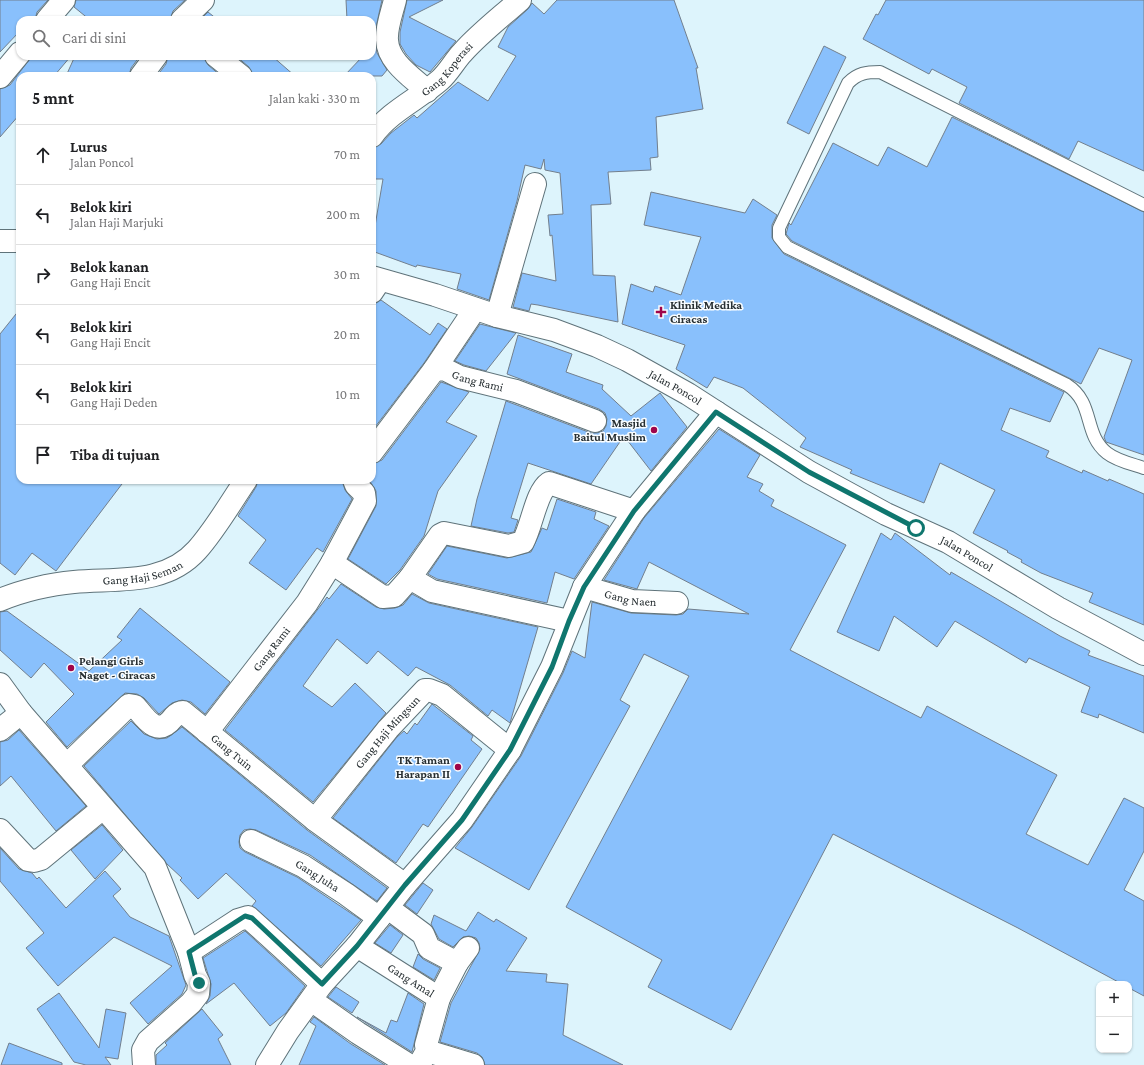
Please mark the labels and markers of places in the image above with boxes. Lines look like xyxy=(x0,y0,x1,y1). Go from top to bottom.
place label: Klinik Medika Ciracas xyxy=(670,298,742,326)
marker: Klinik Medika Ciracas xyxy=(655,306,667,318)
place label: Masjid Baitul Muslim xyxy=(573,416,647,444)
marker: Masjid Baitul Muslim xyxy=(649,425,659,435)
place label: Pelangi Girls Naget - Ciracas xyxy=(79,654,155,682)
marker: Pelangi Girls Naget - Ciracas xyxy=(66,663,76,673)
place label: TK Taman Harapan II xyxy=(396,753,450,781)
marker: TK Taman Harapan II xyxy=(453,762,463,772)

